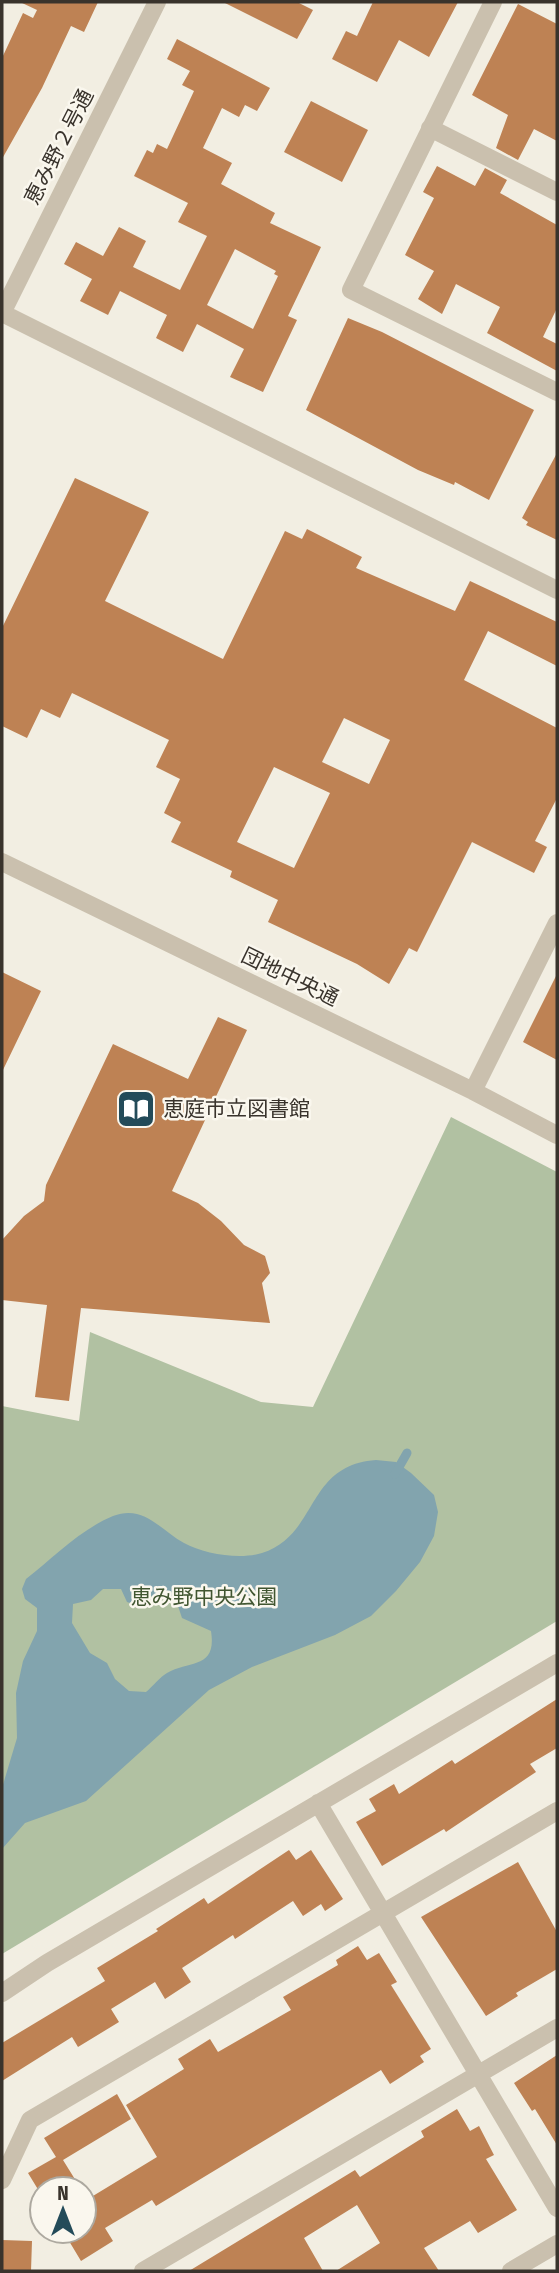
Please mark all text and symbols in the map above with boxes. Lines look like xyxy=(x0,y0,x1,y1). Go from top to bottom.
street label: 恵み野２号通 xyxy=(19,85,99,209)
street label: 団地中央通 xyxy=(237,942,343,1012)
library icon: 恵庭市立図書館 xyxy=(115,1088,157,1130)
place label: 恵庭市立図書館 xyxy=(163,1096,310,1122)
park label: 恵み野中央公園 xyxy=(131,1584,278,1610)
north arrow xyxy=(28,2175,98,2245)
text: N xyxy=(57,2182,69,2205)

